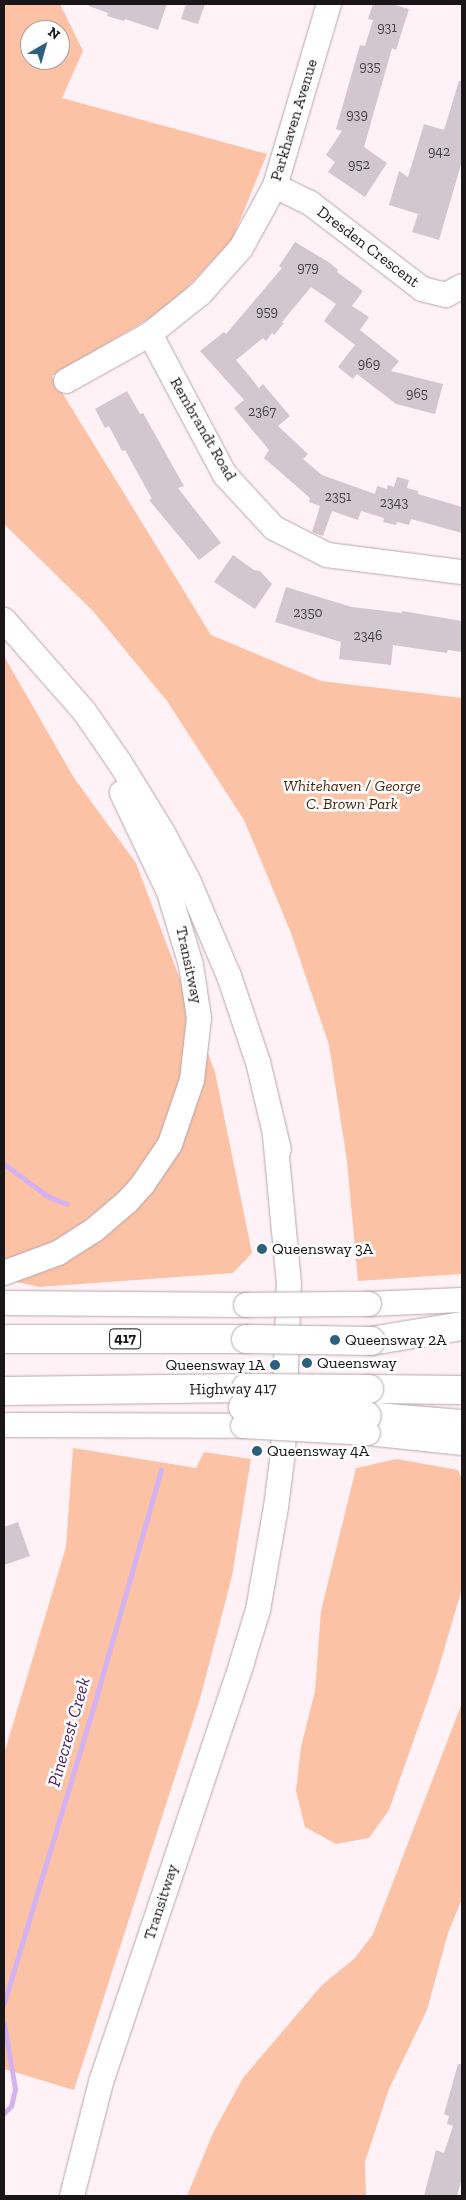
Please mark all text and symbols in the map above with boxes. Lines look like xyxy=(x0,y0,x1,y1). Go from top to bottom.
north arrow xyxy=(20,20,70,70)
house number: 931 xyxy=(377,20,397,36)
text: N xyxy=(44,24,63,44)
street label: Parkhaven Avenue xyxy=(266,56,322,184)
house number: 935 xyxy=(359,59,381,75)
house number: 939 xyxy=(346,107,368,123)
house number: 942 xyxy=(428,144,450,160)
house number: 952 xyxy=(348,157,370,173)
street label: Dresden Crescent xyxy=(313,202,423,292)
house number: 979 xyxy=(297,260,319,276)
house number: 959 xyxy=(256,304,278,320)
house number: 969 xyxy=(358,356,380,372)
street label: Rembrandt Road xyxy=(166,374,240,484)
house number: 965 xyxy=(406,386,428,402)
house number: 2367 xyxy=(248,404,276,420)
house number: 2351 xyxy=(325,489,351,505)
house number: 2343 xyxy=(380,495,408,511)
house number: 2350 xyxy=(293,605,323,621)
house number: 2346 xyxy=(353,628,383,644)
park label: Whitehaven / George C. Brown Park xyxy=(283,776,421,814)
street label: Transitway xyxy=(171,925,207,1005)
place label: Queensway 3A xyxy=(272,1239,374,1259)
marker: Queensway 3A xyxy=(256,1243,268,1255)
road number: 417 xyxy=(109,1326,141,1352)
place label: Queensway 2A xyxy=(345,1330,447,1350)
marker: Queensway 2A xyxy=(329,1334,341,1346)
place label: Queensway xyxy=(317,1353,397,1373)
place label: Queensway 1A xyxy=(165,1355,265,1375)
marker: Queensway xyxy=(301,1357,313,1369)
marker: Queensway 1A xyxy=(269,1359,281,1371)
street label: Highway 417 xyxy=(189,1379,277,1399)
place label: Queensway 4A xyxy=(267,1441,369,1461)
marker: Queensway 4A xyxy=(251,1445,263,1457)
water label: Pinecrest Creek xyxy=(43,1675,95,1789)
street label: Transitway xyxy=(140,1862,182,1942)

